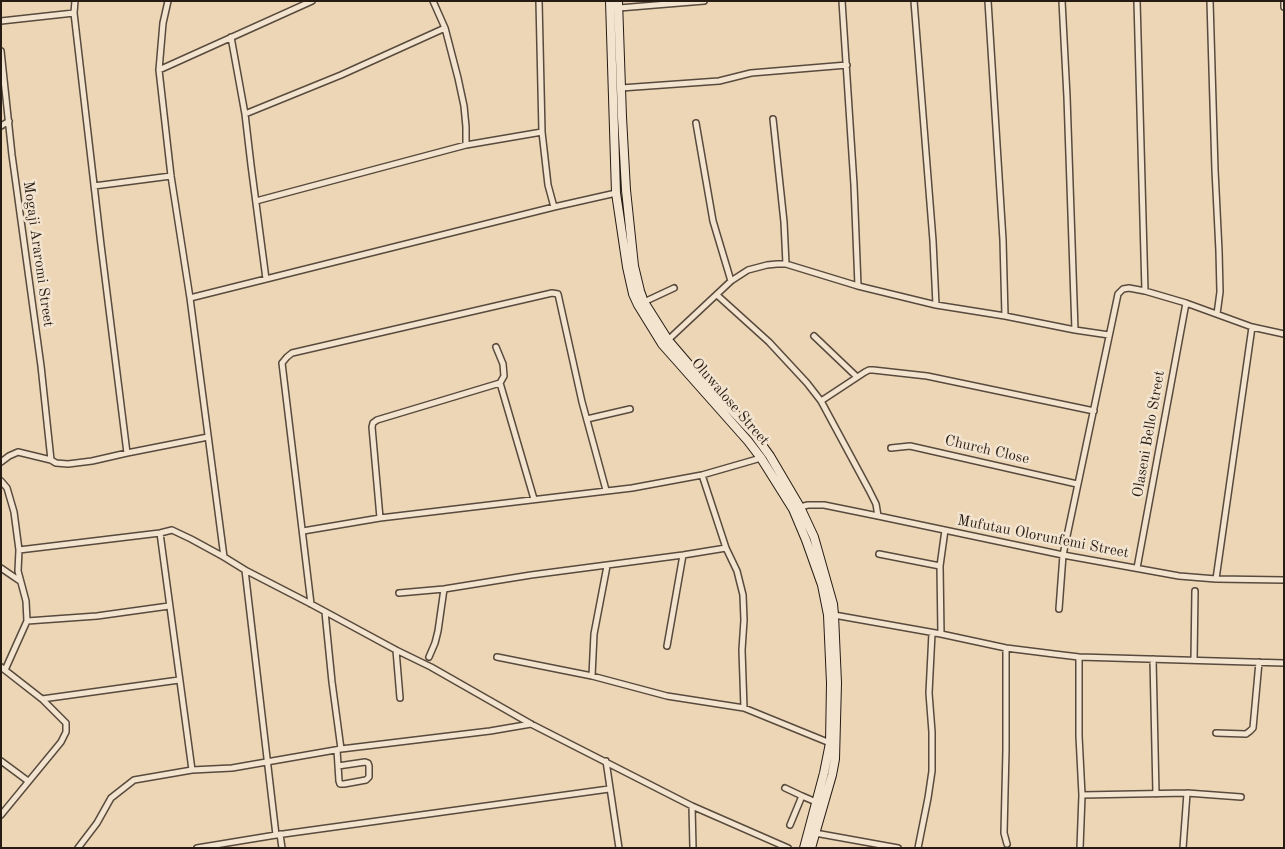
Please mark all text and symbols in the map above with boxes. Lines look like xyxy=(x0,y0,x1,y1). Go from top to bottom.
street label: Mogaji Araromi Street xyxy=(19,180,57,328)
street label: Oluwalose Street xyxy=(687,355,773,449)
street label: Olaseni Bello Street xyxy=(1129,369,1169,499)
street label: Church Close xyxy=(943,432,1031,468)
street label: Mufutau Olorunfemi Street xyxy=(956,512,1130,562)

